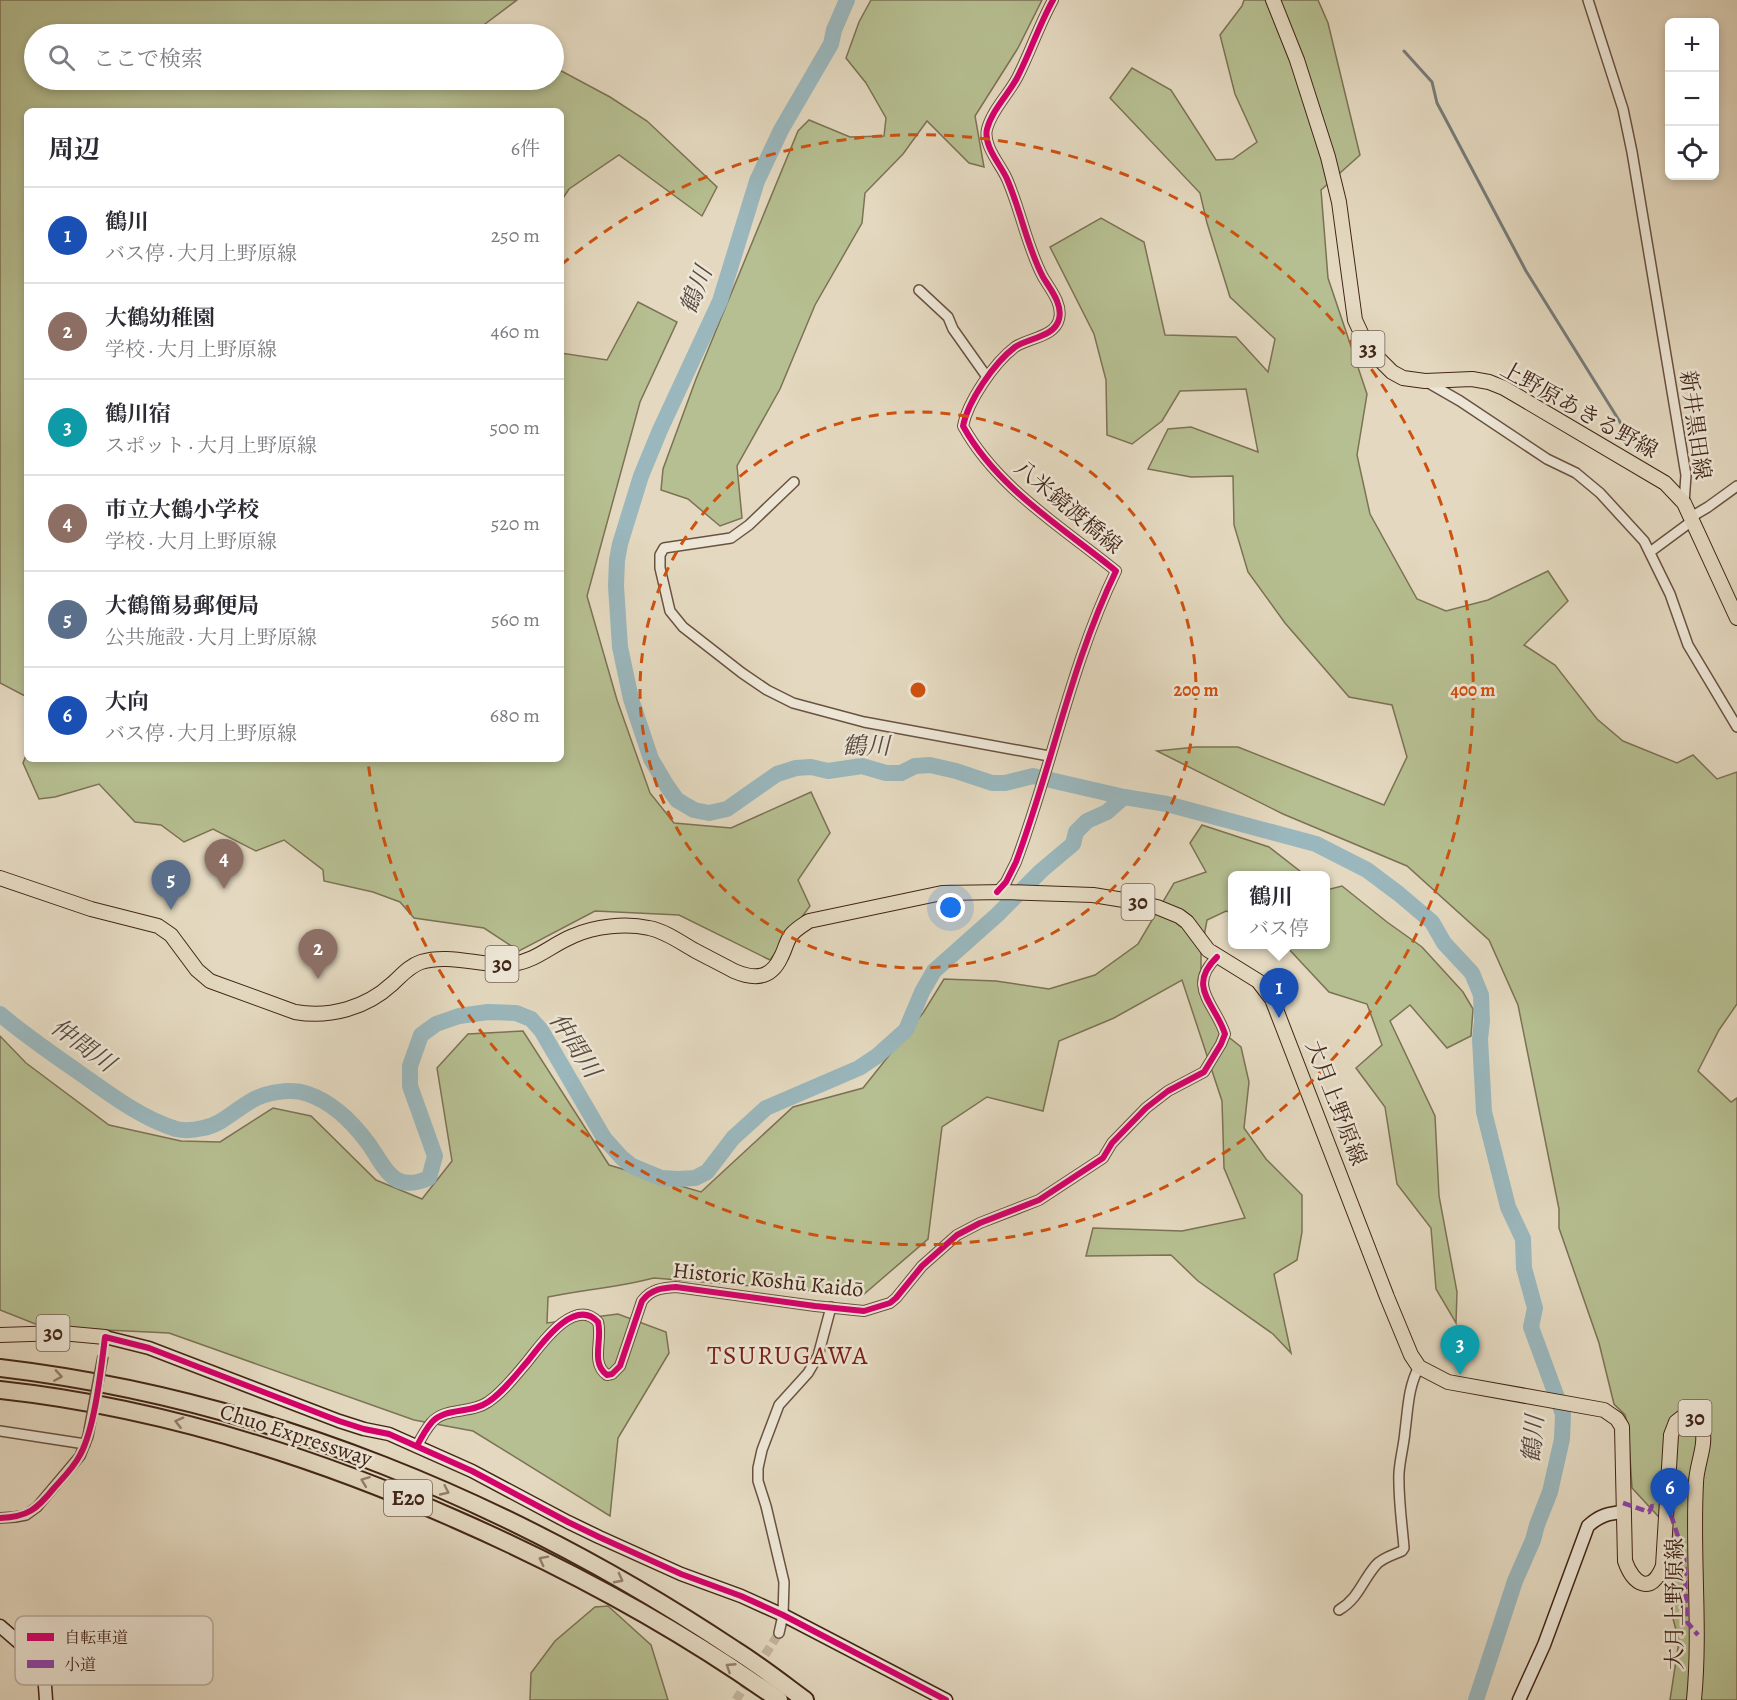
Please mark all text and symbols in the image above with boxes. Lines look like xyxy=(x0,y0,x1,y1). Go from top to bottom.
map controls xyxy=(1665,18,1719,180)
button: + xyxy=(1665,18,1719,72)
search box xyxy=(24,24,564,90)
icon: search xyxy=(45,41,78,74)
text: ここで検索 xyxy=(93,44,203,74)
button: − xyxy=(1665,72,1719,126)
button: locate xyxy=(1665,126,1719,180)
text: 周辺 xyxy=(48,132,100,167)
text: 6件 xyxy=(511,135,540,162)
text: 鶴川 xyxy=(105,207,149,237)
text: 1 xyxy=(64,222,71,249)
text: 250 m xyxy=(491,222,540,249)
text: バス停 · 大月上野原線 xyxy=(105,240,297,267)
water label: 鶴川 xyxy=(672,259,721,318)
text: 大鶴幼稚園 xyxy=(105,303,215,333)
text: 2 xyxy=(63,318,72,345)
text: 460 m xyxy=(490,318,540,345)
road number: 33 xyxy=(1352,331,1384,367)
text: 学校 · 大月上野原線 xyxy=(105,336,277,363)
street label: 上野原あきる野線 xyxy=(1495,354,1663,466)
street label: 新井黒田線 xyxy=(1672,368,1718,482)
text: 鶴川宿 xyxy=(105,399,171,429)
text: 3 xyxy=(63,414,72,441)
text: 500 m xyxy=(489,414,540,441)
text: スポット · 大月上野原線 xyxy=(105,432,317,459)
street label: 八米鏡渡橋線 xyxy=(1008,453,1128,561)
text: 市立大鶴小学校 xyxy=(105,495,259,525)
text: 4 xyxy=(63,510,72,537)
text: 520 m xyxy=(491,510,540,537)
text: 学校 · 大月上野原線 xyxy=(105,528,277,555)
text: 大鶴簡易郵便局 xyxy=(105,591,259,621)
text: 5 xyxy=(63,606,72,633)
text: 560 m xyxy=(491,606,540,633)
text: 公共施設 · 大月上野原線 xyxy=(105,624,317,651)
text: 200 m xyxy=(1173,678,1219,702)
text: 400 m xyxy=(1451,678,1495,702)
centre of rings xyxy=(908,680,928,700)
text: 大向 xyxy=(105,687,149,717)
text: 6 xyxy=(63,702,72,729)
text: 680 m xyxy=(490,702,540,729)
text: バス停 · 大月上野原線 xyxy=(105,720,297,747)
water label: 鶴川 xyxy=(842,730,893,762)
pin: 4 xyxy=(204,840,244,889)
pin: 5 xyxy=(152,860,190,910)
popup xyxy=(1228,871,1330,949)
text: 鶴川 xyxy=(1249,882,1293,912)
road number: 30 xyxy=(1122,884,1154,920)
your location xyxy=(936,893,965,922)
text: バス停 xyxy=(1249,915,1309,942)
pin: 2 xyxy=(298,930,338,979)
road number: 30 xyxy=(486,946,518,982)
pin: 1 xyxy=(1260,968,1298,1018)
water label: 仲間川 xyxy=(542,1006,610,1086)
water label: 仲間川 xyxy=(44,1011,124,1081)
street label: 大月上野原線 xyxy=(1298,1036,1374,1170)
street label: Historic Kōshū Kaidō xyxy=(671,1255,865,1305)
road number: 30 xyxy=(36,1315,70,1351)
pin: 3 xyxy=(1440,1326,1480,1375)
district label: TSURUGAWA xyxy=(707,1338,869,1373)
one-way arrow xyxy=(53,1369,63,1382)
street label: Chuo Expressway xyxy=(216,1396,376,1474)
road number: 30 xyxy=(1678,1400,1712,1436)
water label: 鶴川 xyxy=(1515,1411,1551,1464)
one-way arrow xyxy=(174,1417,184,1430)
pin: 6 xyxy=(1650,1468,1690,1518)
one-way arrow xyxy=(360,1476,371,1488)
road number: E20 xyxy=(384,1480,432,1516)
one-way arrow xyxy=(438,1484,449,1496)
street label: 大月上野原線 xyxy=(1660,1538,1690,1670)
one-way arrow xyxy=(539,1555,550,1567)
one-way arrow xyxy=(613,1572,623,1583)
legend xyxy=(15,1616,213,1685)
text: 自転車道 xyxy=(64,1627,128,1649)
text: 小道 xyxy=(64,1654,96,1676)
one-way arrow xyxy=(726,1663,737,1674)

